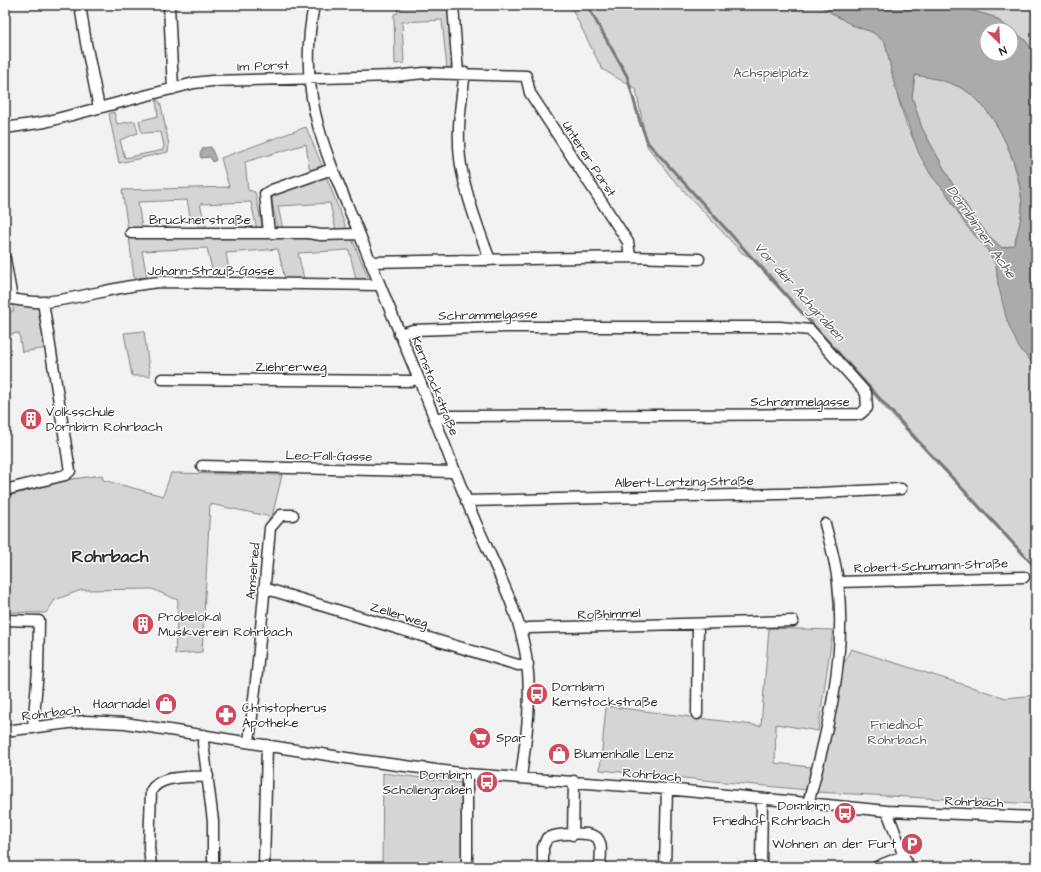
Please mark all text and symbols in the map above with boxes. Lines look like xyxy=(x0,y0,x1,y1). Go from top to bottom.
north arrow xyxy=(979,22,1019,62)
text: N xyxy=(997,42,1009,59)
street label: Im Porst xyxy=(237,56,290,76)
park label: Achspielplatz xyxy=(733,64,809,82)
street label: Unterer Porst xyxy=(558,118,621,201)
water label: Dornbirner Ache xyxy=(941,181,1021,284)
street label: Brucknerstraße xyxy=(149,211,251,229)
water label: Vor der Achgraben xyxy=(749,238,850,347)
street label: Johann-Strauß-Gasse xyxy=(147,262,275,280)
street label: Schrammelgasse xyxy=(438,305,538,326)
street label: Kernstockstraße xyxy=(407,334,463,438)
street label: Ziehrerweg xyxy=(255,358,327,377)
street label: Schrammelgasse xyxy=(750,393,850,412)
place label: Volksschule Dornbirn Rohrbach xyxy=(46,403,163,436)
building icon: Volksschule Dornbirn Rohrbach xyxy=(18,406,44,432)
street label: Leo-Fall-Gasse xyxy=(285,446,373,466)
street label: Albert-Lortzing-Straße xyxy=(614,472,754,493)
street label: Amselried xyxy=(242,542,264,600)
district label: Rohrbach xyxy=(72,545,149,569)
street label: Robert-Schumann-Straße xyxy=(854,554,1008,578)
street label: Zellerweg xyxy=(367,598,430,633)
street label: Roßhimmel xyxy=(577,604,641,624)
place label: Probelokal Musikverein Rohrbach xyxy=(158,608,293,641)
building icon: Probelokal Musikverein Rohrbach xyxy=(130,611,156,637)
place label: Dornbirn Kernstockstraße xyxy=(552,678,658,711)
bus stop icon: Dornbirn Kernstockstraße xyxy=(524,681,550,707)
shop icon: Haarnadel xyxy=(153,691,179,717)
place label: Haarnadel xyxy=(93,695,150,713)
place label: Christopherus Apotheke xyxy=(242,699,327,732)
street label: Rohrbach xyxy=(21,700,82,726)
pharmacy icon: Christopherus Apotheke xyxy=(213,702,239,728)
park label: Friedhof Rohrbach xyxy=(868,716,927,749)
supermarket icon: Spar xyxy=(467,725,493,751)
place label: Spar xyxy=(496,729,525,747)
shop icon: Blumenhalle Lenz xyxy=(546,741,572,767)
place label: Blumenhalle Lenz xyxy=(574,745,674,763)
street label: Rohrbach xyxy=(622,763,683,787)
place label: Dornbirn Schollengraben xyxy=(383,766,472,800)
bus stop icon: Dornbirn Schollengraben xyxy=(474,769,500,795)
street label: Rohrbach xyxy=(944,792,1004,812)
place label: Dornbirn Friedhof Rohrbach xyxy=(713,797,831,830)
bus stop icon: Dornbirn Friedhof Rohrbach xyxy=(832,800,858,826)
parking icon: Wohnen an der Furt xyxy=(899,831,925,857)
place label: Wohnen an der Furt xyxy=(772,835,897,853)

